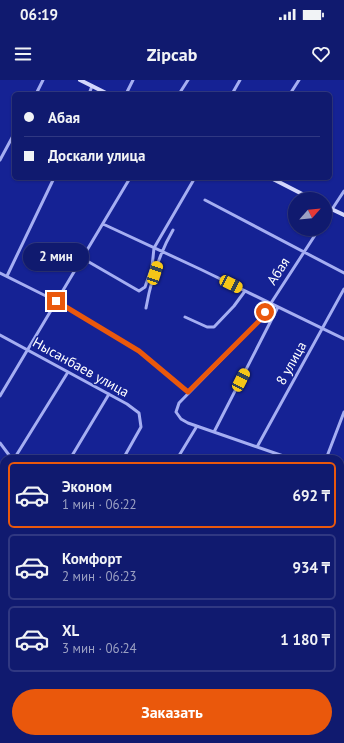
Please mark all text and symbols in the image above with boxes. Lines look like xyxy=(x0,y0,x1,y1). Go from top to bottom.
text: 06:19 xyxy=(20,5,58,24)
icon: menu xyxy=(12,43,34,65)
text: Zipcab xyxy=(147,43,197,66)
icon: heart xyxy=(310,43,332,65)
text: Абая xyxy=(48,108,80,127)
text: Доскали улица xyxy=(48,146,145,165)
north arrow xyxy=(288,192,332,236)
map controls xyxy=(288,192,332,236)
callout: 2 мин xyxy=(23,243,89,271)
text: 2 мин xyxy=(39,248,73,265)
street label: Абая xyxy=(262,254,294,288)
car xyxy=(146,260,164,286)
car xyxy=(218,273,244,295)
route end xyxy=(47,292,65,310)
route start xyxy=(256,303,274,321)
street label: Нысанбаев улица xyxy=(30,333,132,401)
street label: 8 улица xyxy=(272,338,310,388)
car xyxy=(230,367,252,393)
icon: car xyxy=(14,477,50,513)
text: Эконом xyxy=(62,477,112,496)
text: 692 ₸ xyxy=(292,486,330,505)
text: 1 мин · 06:22 xyxy=(62,496,137,513)
icon: car xyxy=(14,549,50,585)
text: Комфорт xyxy=(62,549,122,568)
text: 934 ₸ xyxy=(292,558,330,577)
text: 2 мин · 06:23 xyxy=(62,568,137,585)
icon: car xyxy=(14,621,50,657)
text: XL xyxy=(62,621,79,640)
text: 1 180 ₸ xyxy=(280,630,330,649)
text: 3 мин · 06:24 xyxy=(62,640,137,657)
button: Заказать xyxy=(12,689,332,735)

